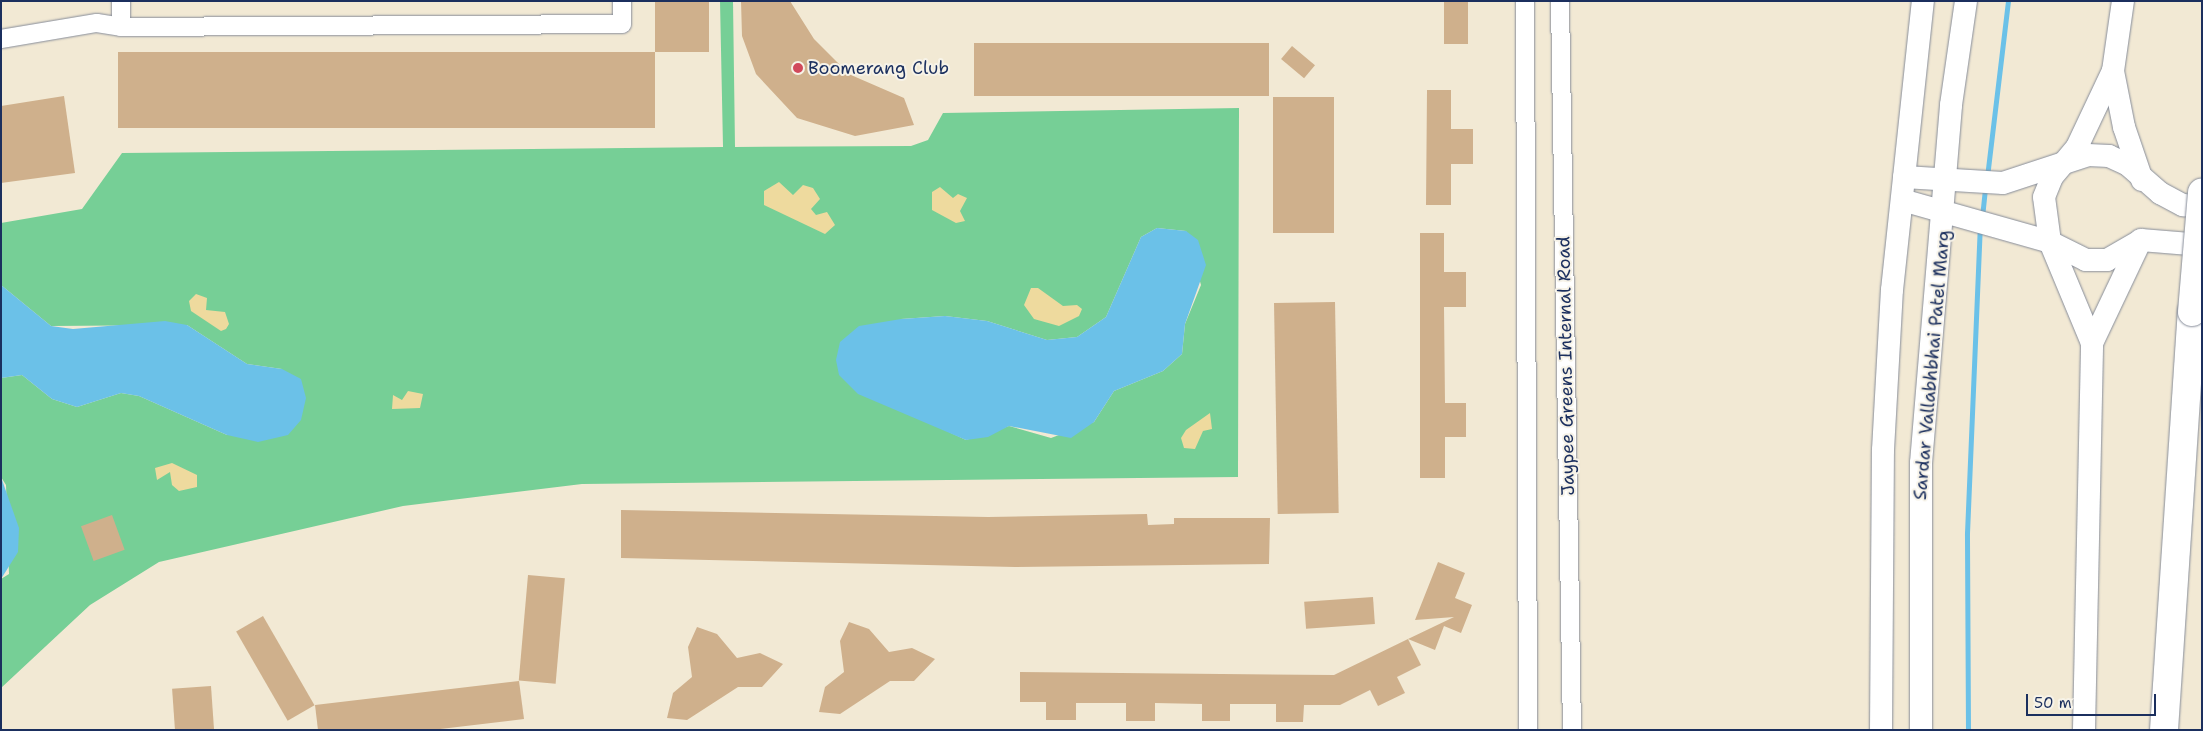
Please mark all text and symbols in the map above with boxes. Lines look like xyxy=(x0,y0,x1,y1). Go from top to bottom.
place label: Boomerang Club xyxy=(808,57,949,79)
marker: Boomerang Club xyxy=(792,62,804,74)
street label: Sardar Vallabhbhai Patel Marg xyxy=(1909,229,1955,501)
street label: Jaypee Greens Internal Road xyxy=(1553,236,1579,496)
scale bar xyxy=(2028,684,2158,716)
text: 50 m xyxy=(2034,693,2072,713)

